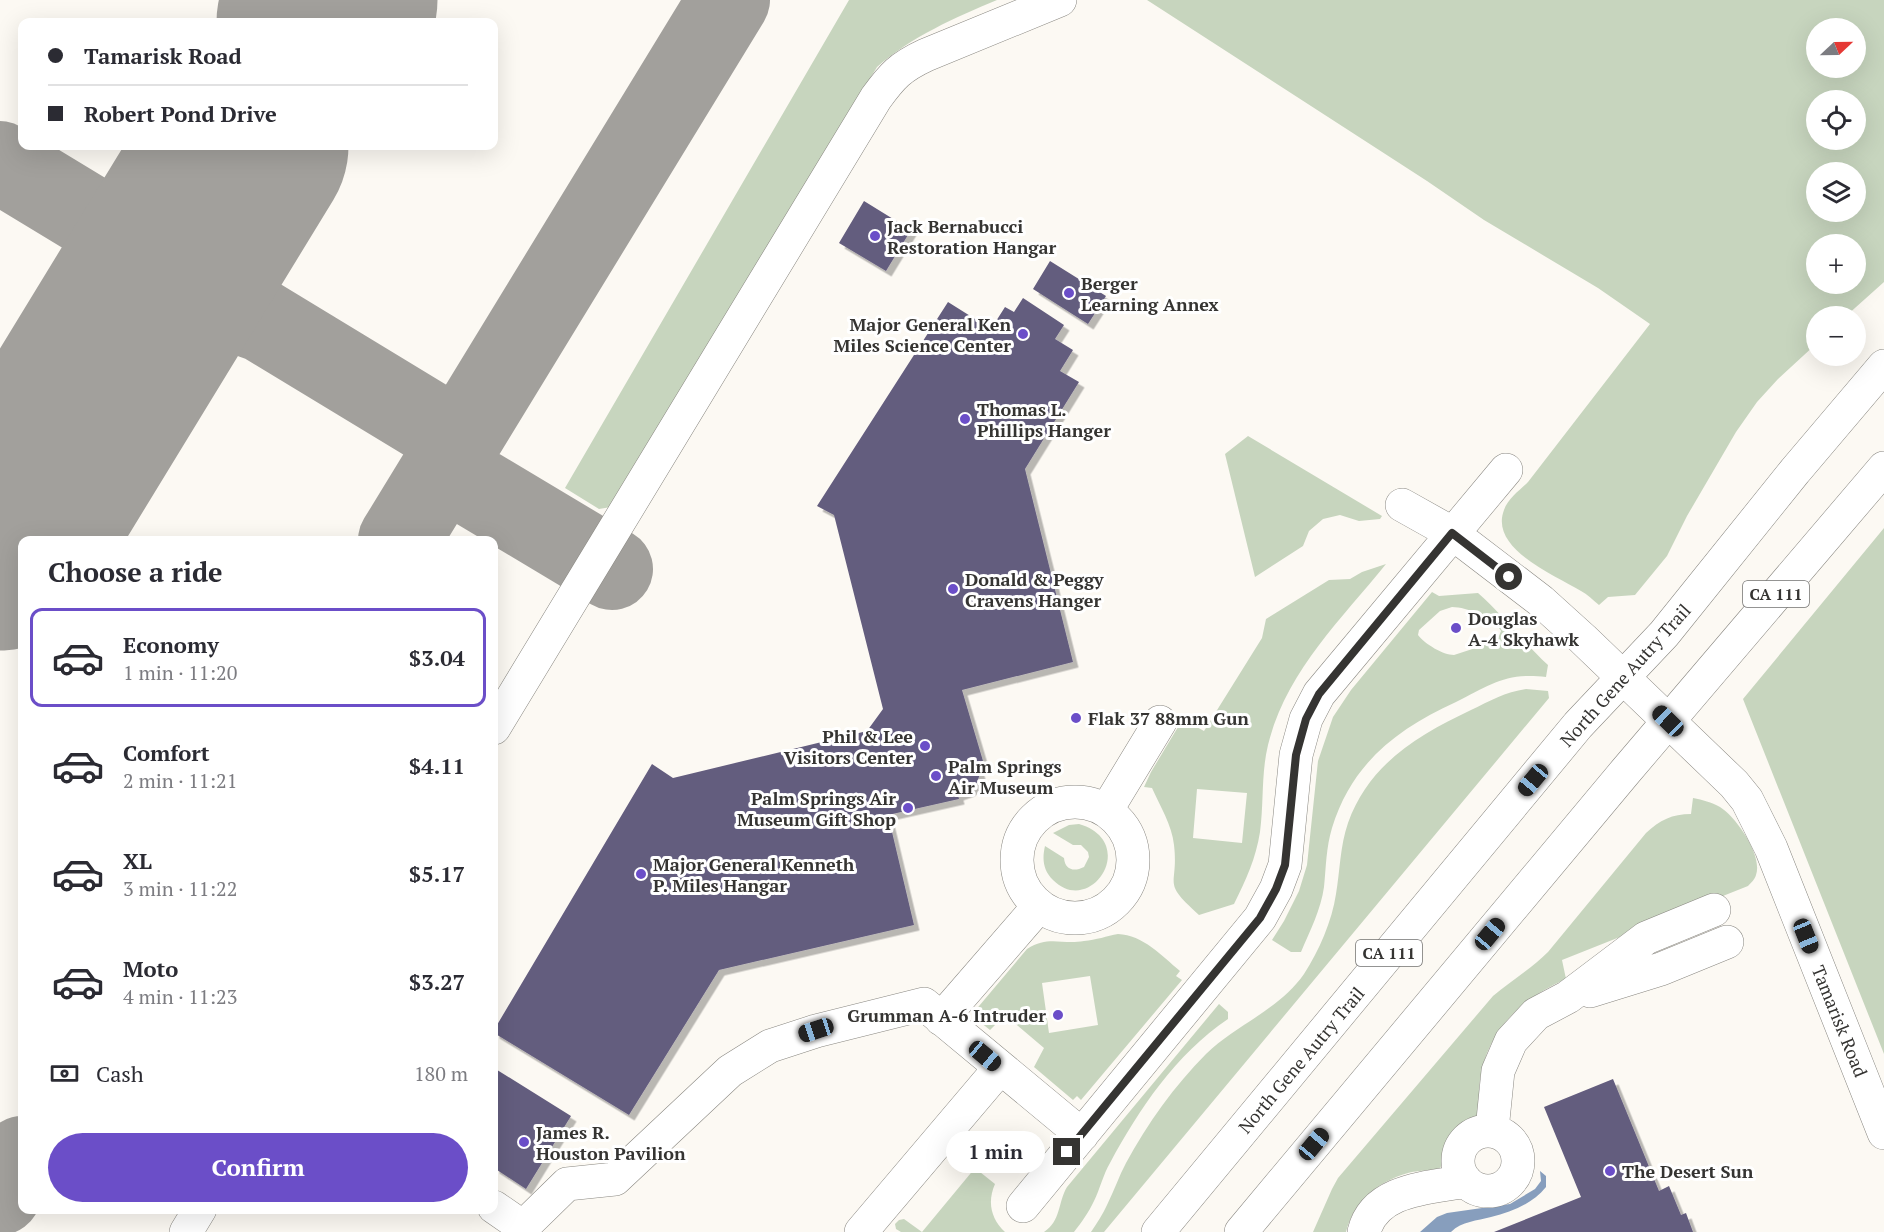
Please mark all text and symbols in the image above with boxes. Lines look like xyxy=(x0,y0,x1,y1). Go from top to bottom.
north arrow xyxy=(1806,18,1866,78)
map controls xyxy=(1806,18,1866,366)
text: Tamarisk Road xyxy=(84,41,242,70)
button: locate xyxy=(1806,90,1866,150)
text: Robert Pond Drive xyxy=(84,99,277,128)
button: layers xyxy=(1806,162,1866,222)
place label: Jack Bernabucci Restoration Hangar xyxy=(887,214,1057,259)
marker: Jack Bernabucci Restoration Hangar xyxy=(868,229,882,243)
button: + xyxy=(1806,234,1866,294)
place label: Berger Learning Annex xyxy=(1081,271,1219,316)
marker: Berger Learning Annex xyxy=(1062,286,1076,300)
button: − xyxy=(1806,306,1866,366)
place label: Major General Ken Miles Science Center xyxy=(833,312,1011,357)
marker: Major General Ken Miles Science Center xyxy=(1016,327,1030,341)
place label: Thomas L. Phillips Hanger xyxy=(977,397,1111,442)
marker: Thomas L. Phillips Hanger xyxy=(958,412,972,426)
text: Choose a ride xyxy=(48,554,223,590)
route start xyxy=(1495,563,1522,590)
place label: Donald & Peggy Cravens Hanger xyxy=(965,567,1104,612)
road number: CA 111 xyxy=(1743,581,1809,607)
marker: Donald & Peggy Cravens Hanger xyxy=(946,582,960,596)
street label: North Gene Autry Trail xyxy=(1554,598,1696,752)
place label: Douglas A-4 Skyhawk xyxy=(1468,606,1580,651)
marker: Douglas A-4 Skyhawk xyxy=(1449,621,1463,635)
text: Economy xyxy=(123,630,219,659)
icon: car xyxy=(51,631,105,685)
text: $3.04 xyxy=(409,643,465,672)
text: 1 min · 11:20 xyxy=(123,659,237,686)
car xyxy=(1649,702,1687,740)
place label: Flak 37 88mm Gun xyxy=(1088,706,1249,730)
marker: Flak 37 88mm Gun xyxy=(1069,711,1083,725)
place label: Phil & Lee Visitors Center xyxy=(784,724,913,769)
text: Comfort xyxy=(123,738,209,767)
icon: car xyxy=(51,739,105,793)
marker: Phil & Lee Visitors Center xyxy=(918,739,932,753)
text: $4.11 xyxy=(409,751,465,780)
place label: Palm Springs Air Museum xyxy=(948,754,1062,799)
car xyxy=(1515,760,1551,800)
text: 2 min · 11:21 xyxy=(123,767,237,794)
marker: Palm Springs Air Museum xyxy=(929,769,943,783)
place label: Palm Springs Air Museum Gift Shop xyxy=(737,786,896,831)
marker: Palm Springs Air Museum Gift Shop xyxy=(901,801,915,815)
text: XL xyxy=(123,846,152,875)
icon: car xyxy=(51,847,105,901)
place label: Major General Kenneth P. Miles Hangar xyxy=(653,852,855,897)
text: $5.17 xyxy=(409,859,465,888)
marker: Major General Kenneth P. Miles Hangar xyxy=(634,867,648,881)
text: 3 min · 11:22 xyxy=(123,875,237,902)
car xyxy=(1472,914,1508,954)
car xyxy=(1791,916,1821,956)
road number: CA 111 xyxy=(1356,940,1422,966)
text: Moto xyxy=(123,954,178,983)
icon: car xyxy=(51,955,105,1009)
street label: Tamarisk Road xyxy=(1807,962,1873,1080)
text: $3.27 xyxy=(409,967,465,996)
street label: North Gene Autry Trail xyxy=(1233,982,1369,1138)
text: 4 min · 11:23 xyxy=(123,983,237,1010)
place label: Grumman A-6 Intruder xyxy=(847,1003,1046,1027)
marker: Grumman A-6 Intruder xyxy=(1051,1008,1065,1022)
car xyxy=(796,1016,836,1044)
car xyxy=(965,1038,1005,1074)
icon: cash xyxy=(48,1057,81,1090)
text: Cash xyxy=(96,1059,144,1088)
text: 180 m xyxy=(414,1060,468,1087)
place label: James R. Houston Pavilion xyxy=(536,1120,686,1165)
car xyxy=(1296,1124,1332,1164)
callout: 1 min xyxy=(947,1131,1046,1173)
button: Confirm xyxy=(48,1133,468,1202)
marker: James R. Houston Pavilion xyxy=(517,1135,531,1149)
text: 1 min xyxy=(968,1138,1023,1165)
route end xyxy=(1053,1138,1080,1165)
place label: The Desert Sun xyxy=(1622,1159,1754,1183)
marker: The Desert Sun xyxy=(1603,1164,1617,1178)

